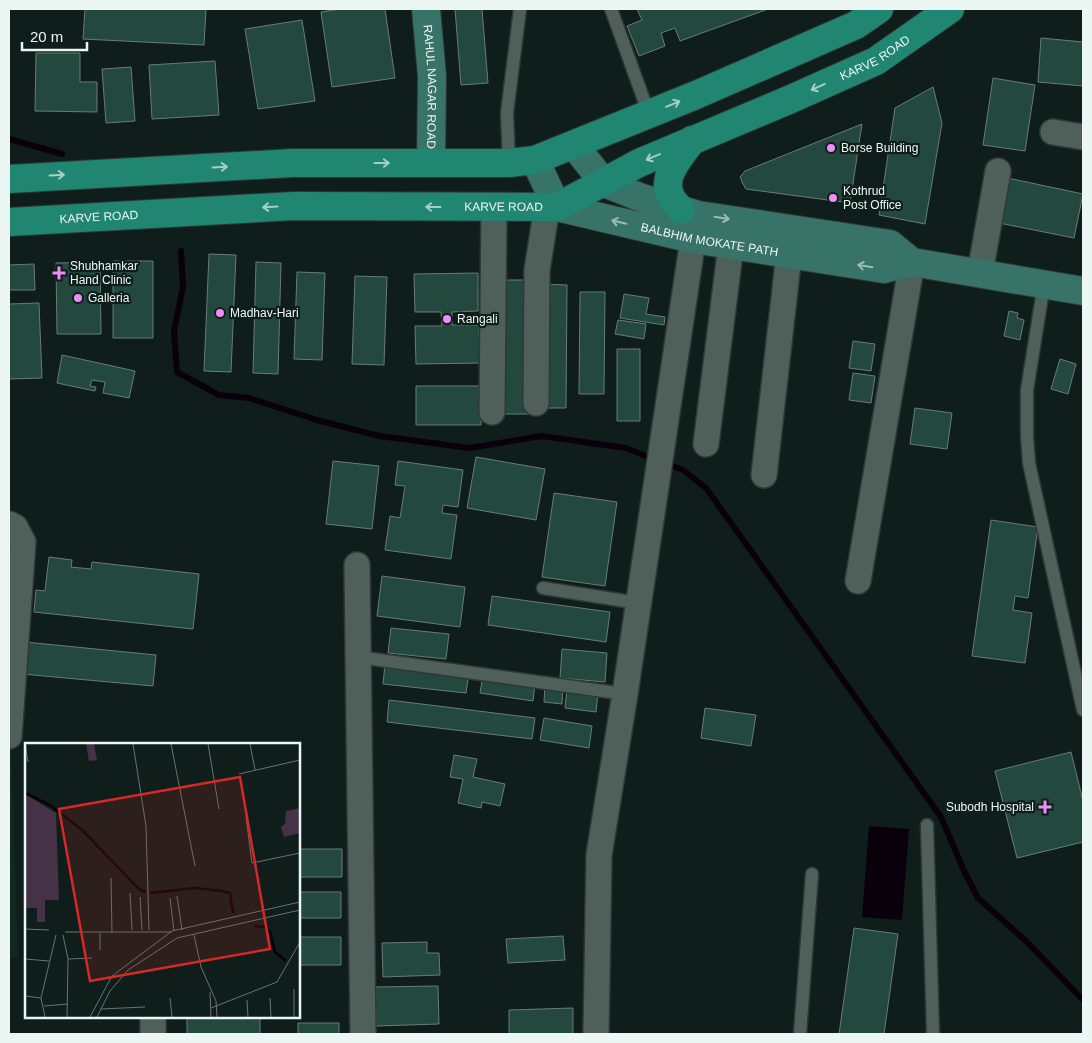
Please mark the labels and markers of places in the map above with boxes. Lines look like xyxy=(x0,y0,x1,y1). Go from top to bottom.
place label: Borse Building xyxy=(841,141,918,155)
marker: Borse Building xyxy=(825,142,837,154)
place label: Kothrud Post Office xyxy=(843,184,902,212)
marker: Kothrud Post Office xyxy=(827,192,839,204)
place label: Shubhamkar Hand Clinic xyxy=(70,259,138,287)
marker: Shubhamkar Hand Clinic xyxy=(52,266,66,280)
place label: Galleria xyxy=(88,291,130,305)
marker: Galleria xyxy=(72,292,84,304)
place label: Madhav-Hari xyxy=(230,306,299,320)
marker: Madhav-Hari xyxy=(214,307,226,319)
place label: Rangali xyxy=(457,312,498,326)
marker: Rangali xyxy=(441,313,453,325)
place label: Subodh Hospital xyxy=(946,800,1034,814)
marker: Subodh Hospital xyxy=(1038,800,1052,814)

